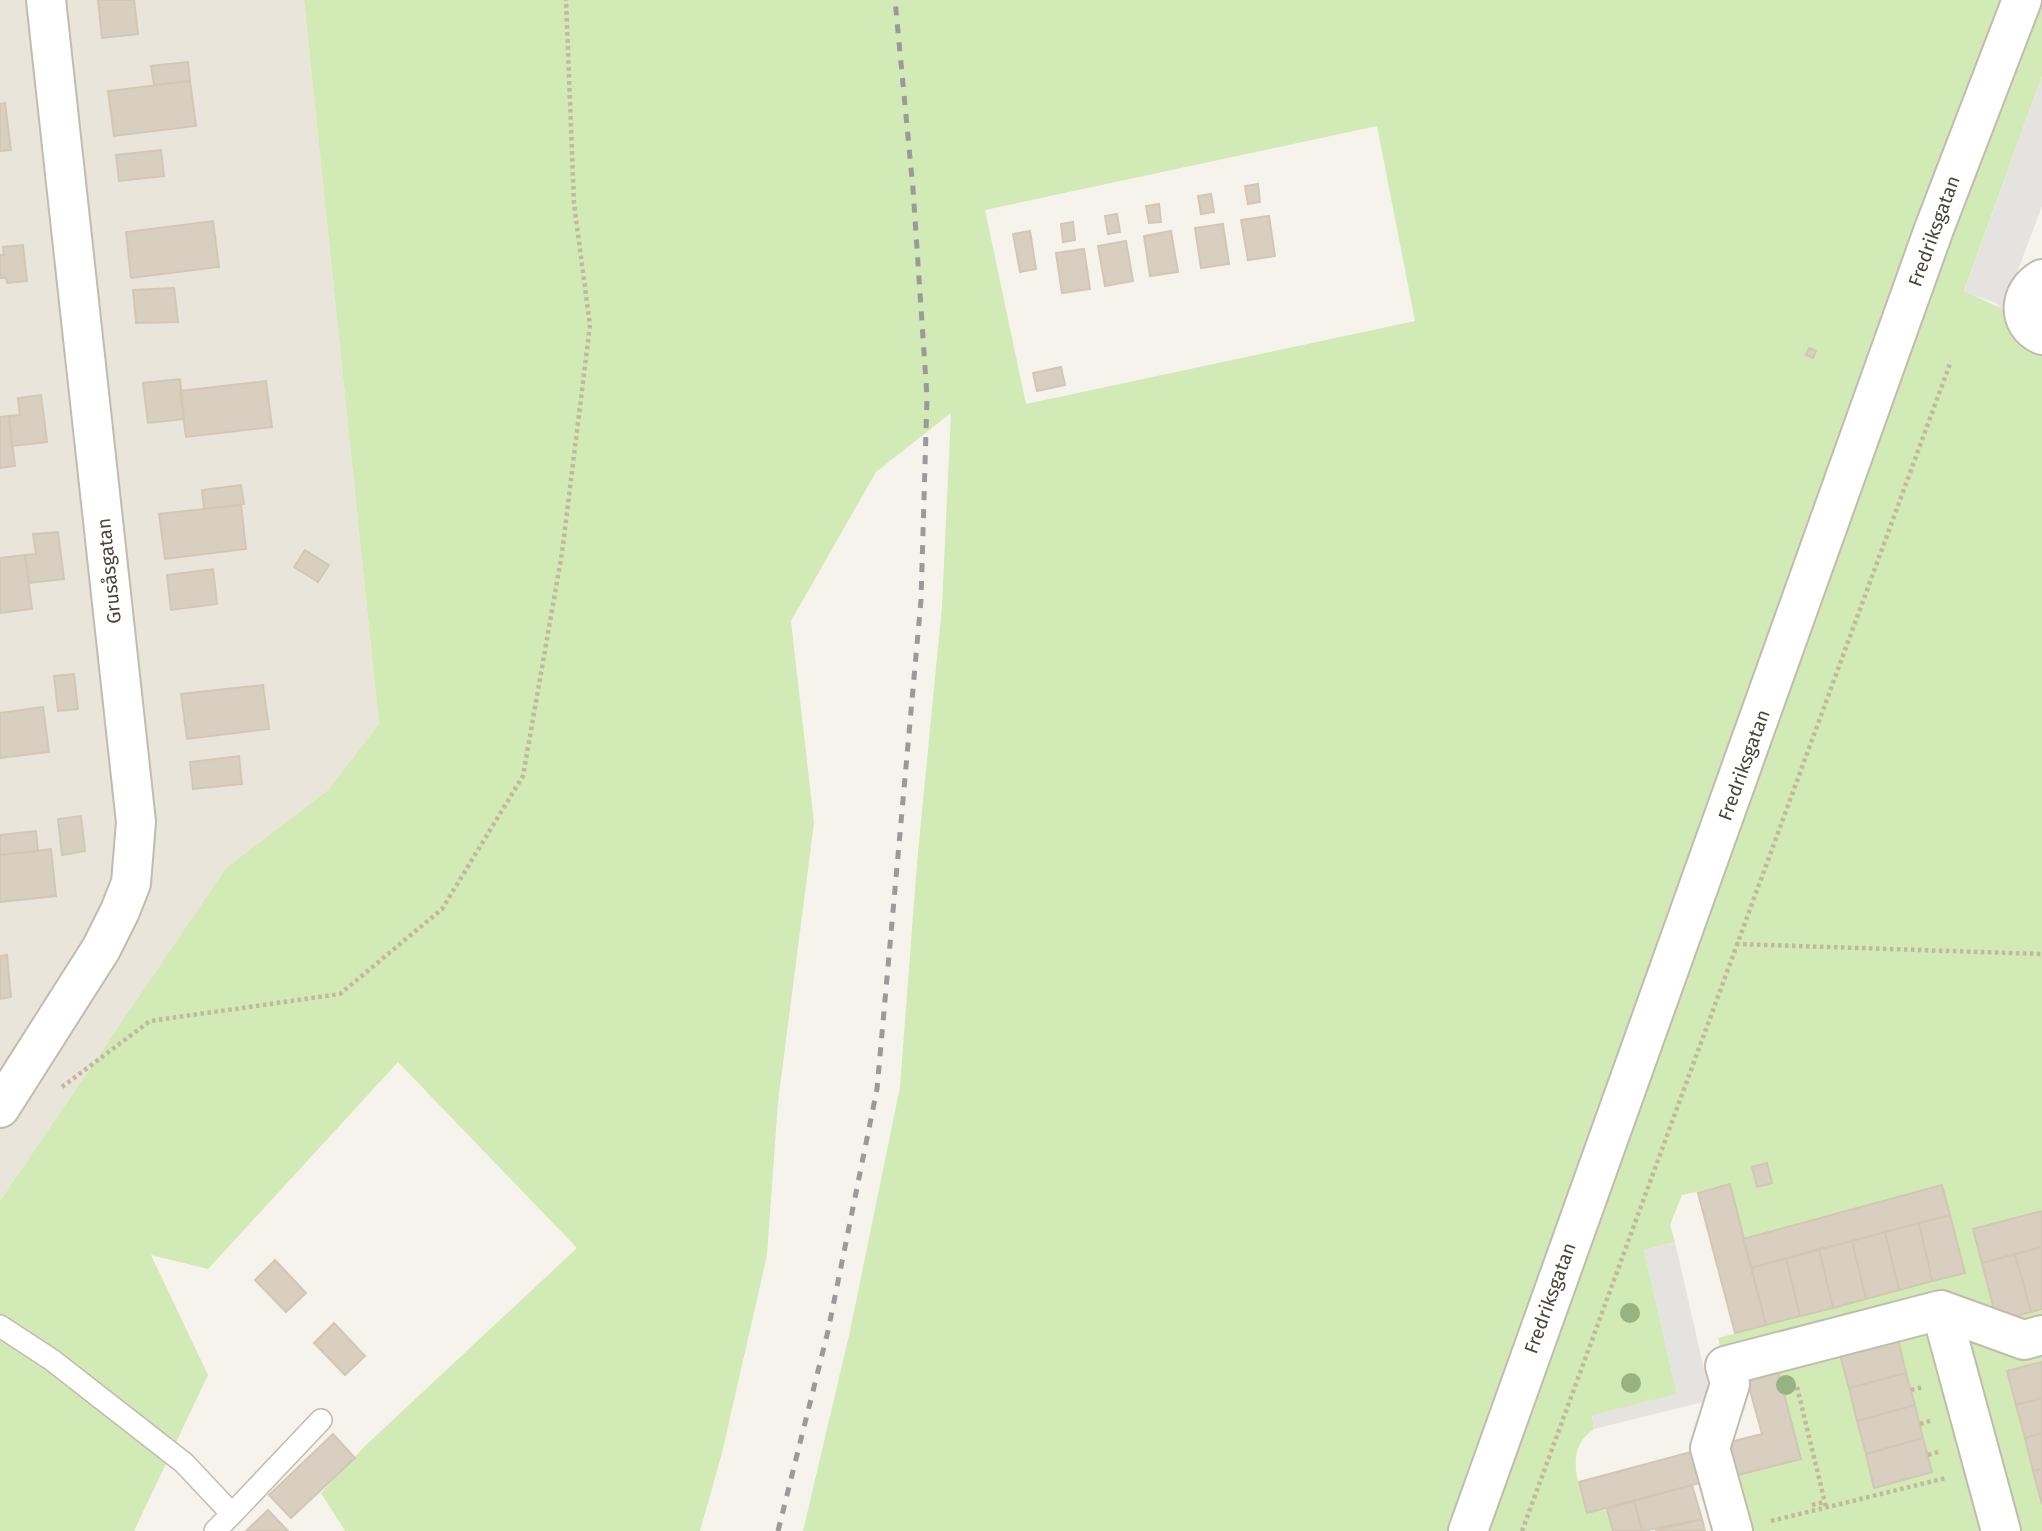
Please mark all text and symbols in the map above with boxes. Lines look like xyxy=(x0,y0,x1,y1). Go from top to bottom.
street label: Fredriksgatan xyxy=(1903,172,1965,290)
street label: Grusåsgatan xyxy=(92,517,126,625)
street label: Fredriksgatan xyxy=(1713,706,1775,824)
street label: Fredriksgatan xyxy=(1519,1239,1581,1357)

